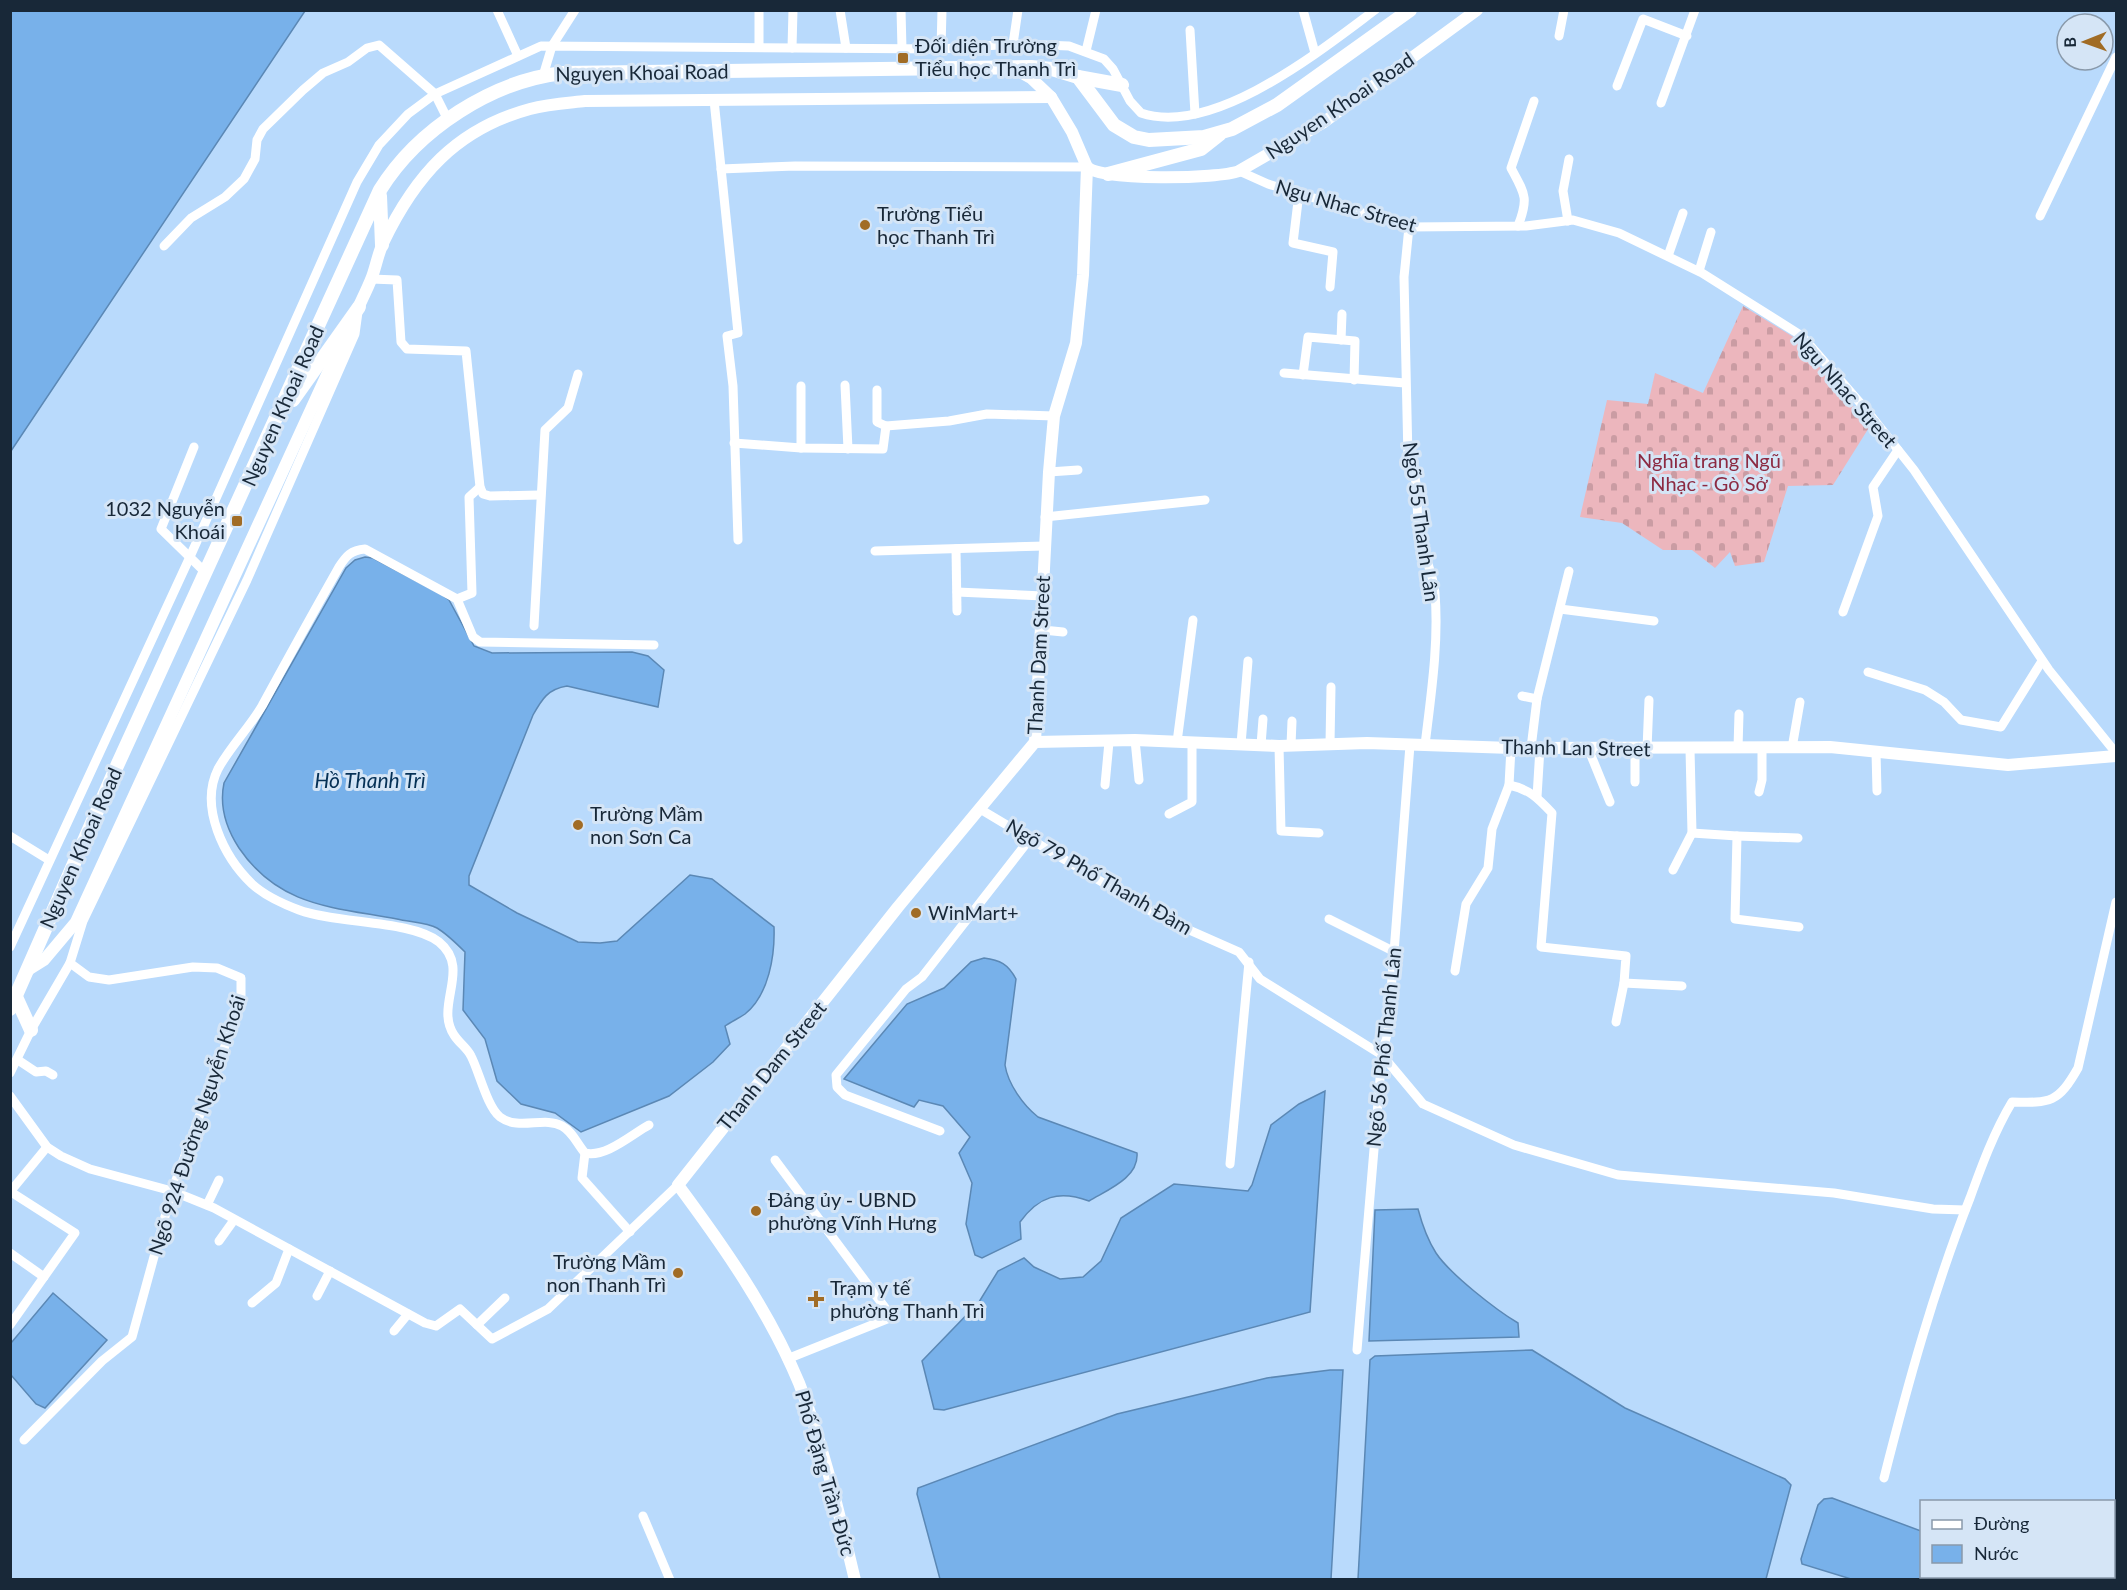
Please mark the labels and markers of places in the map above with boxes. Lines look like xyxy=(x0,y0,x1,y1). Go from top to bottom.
place label: Đối diện Trường Tiểu học Thanh Trì xyxy=(915,33,1076,80)
marker: Đối diện Trường Tiểu học Thanh Trì xyxy=(896,51,910,65)
place label: Trường Tiểu học Thanh Trì xyxy=(877,201,995,248)
marker: Trường Tiểu học Thanh Trì xyxy=(858,218,872,232)
place label: 1032 Nguyễn Khoái xyxy=(105,496,225,543)
marker: 1032 Nguyễn Khoái xyxy=(230,514,244,528)
place label: Trường Mầm non Sơn Ca xyxy=(590,801,703,848)
marker: Trường Mầm non Sơn Ca xyxy=(571,818,585,832)
place label: WinMart+ xyxy=(928,900,1019,924)
marker: WinMart+ xyxy=(909,906,923,920)
place label: Đảng ủy - UBND phường Vĩnh Hưng xyxy=(768,1187,937,1234)
marker: Đảng ủy - UBND phường Vĩnh Hưng xyxy=(749,1204,763,1218)
place label: Trường Mầm non Thanh Trì xyxy=(547,1249,666,1296)
marker: Trường Mầm non Thanh Trì xyxy=(671,1266,685,1280)
place label: Trạm y tế phường Thanh Trì xyxy=(830,1275,985,1322)
marker: Trạm y tế phường Thanh Trì xyxy=(807,1290,825,1308)

